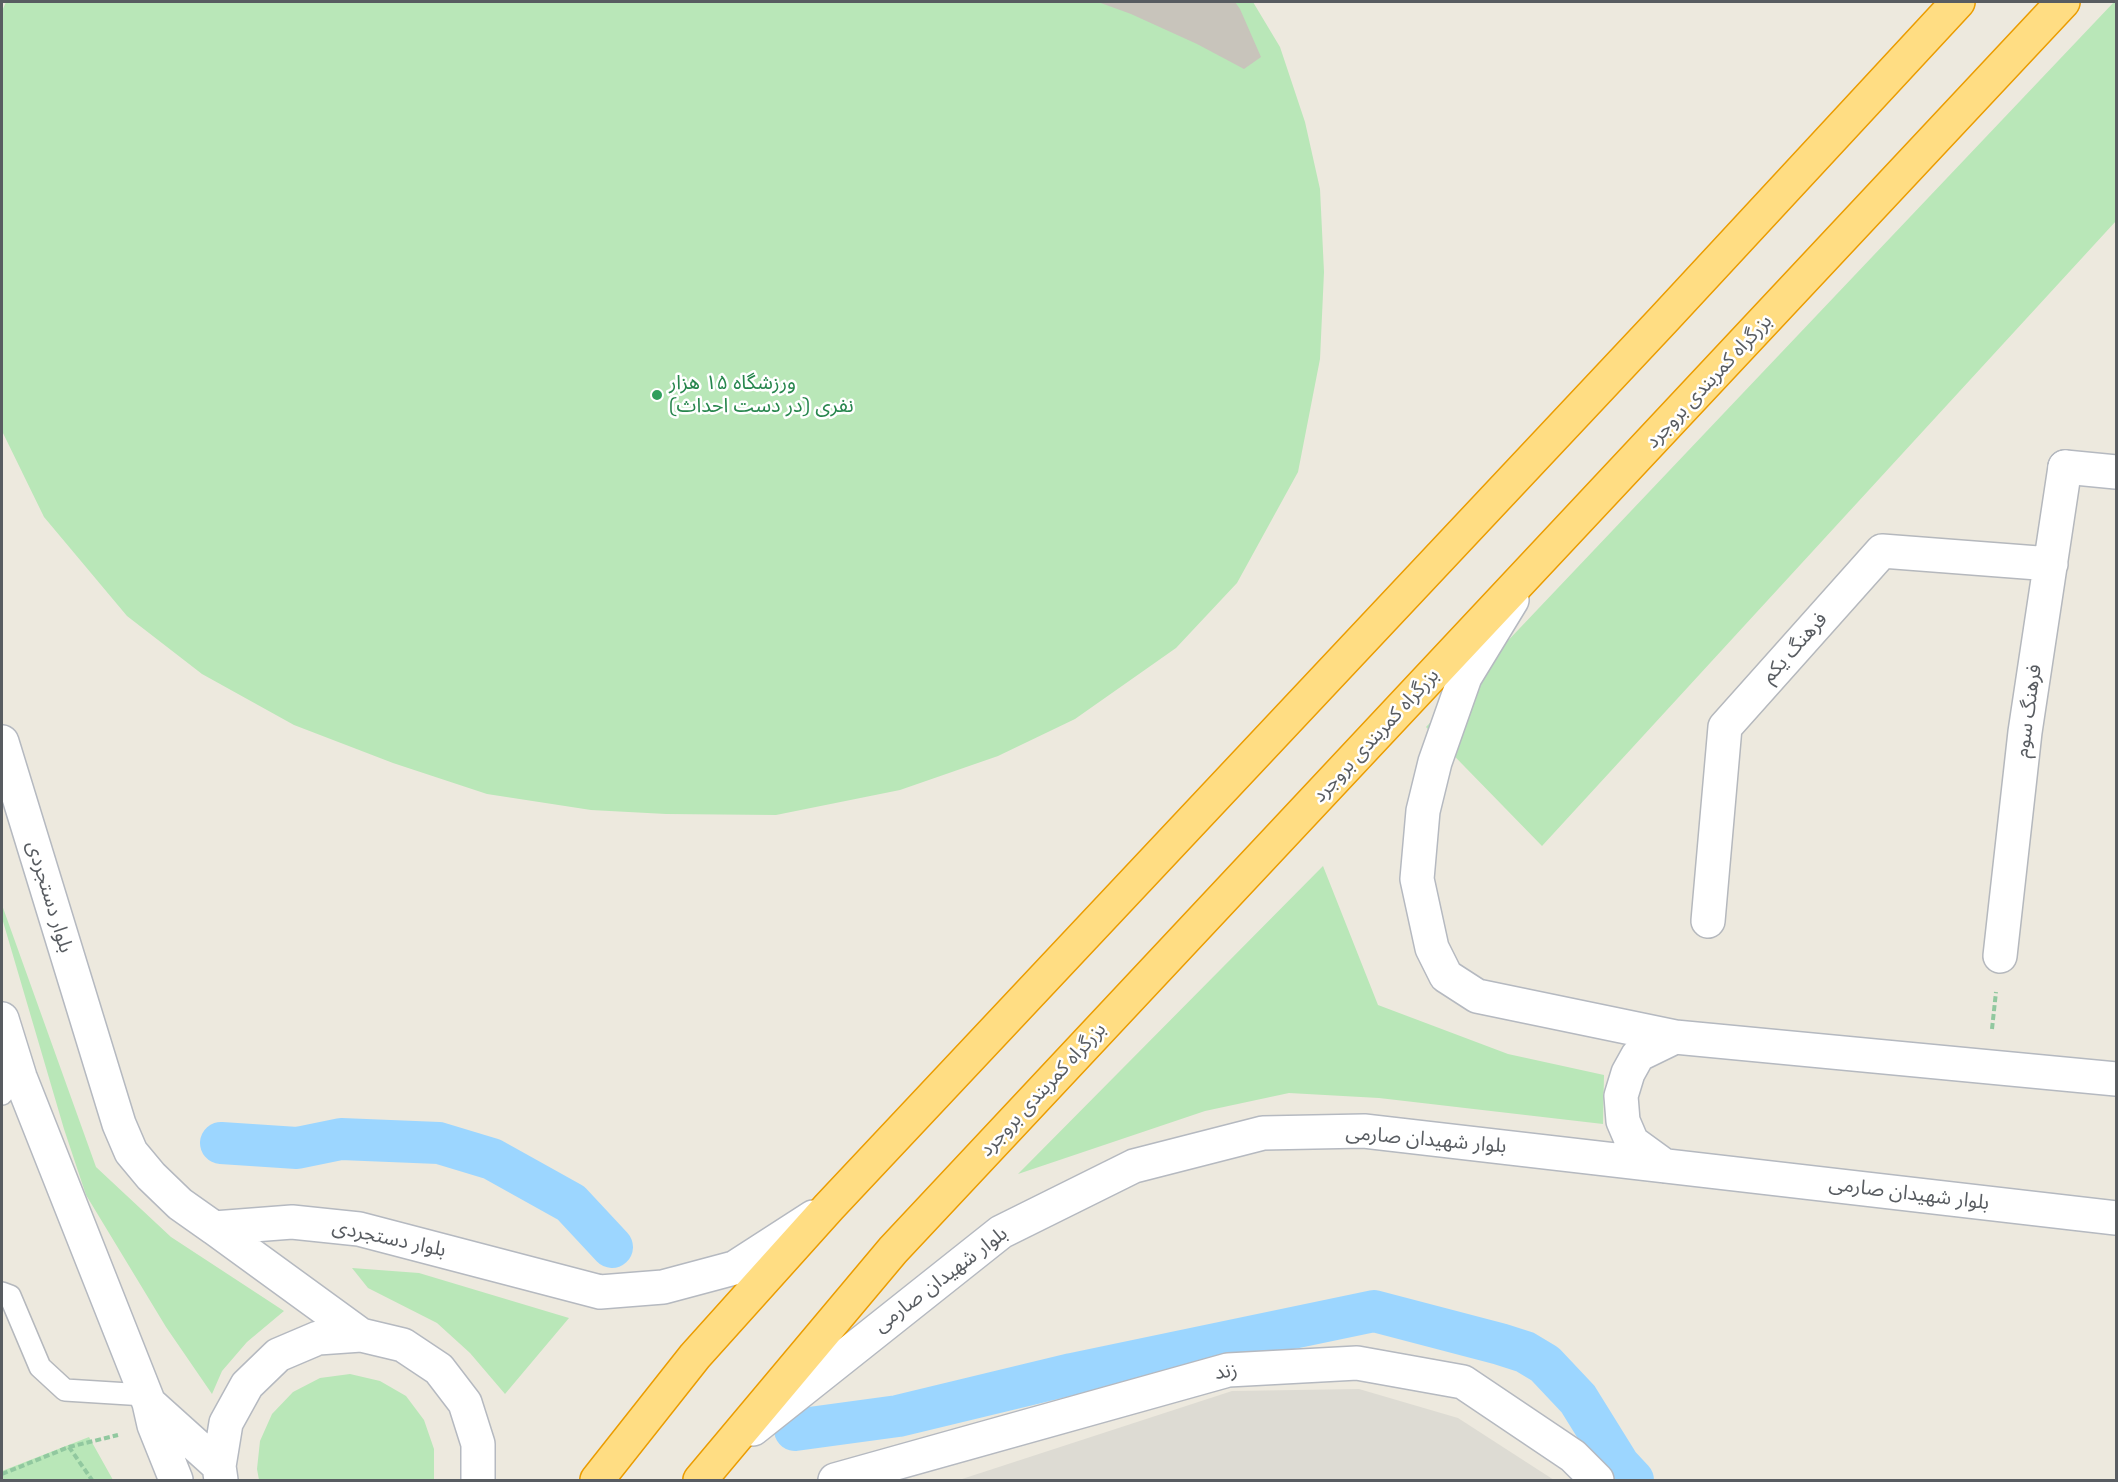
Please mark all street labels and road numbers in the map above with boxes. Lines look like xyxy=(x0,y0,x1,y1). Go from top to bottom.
street label: بزرگراه کمربندی بروجرد xyxy=(1641,310,1777,454)
street label: فرهنگ یکم xyxy=(1757,608,1833,688)
street label: فرهنگ سوم xyxy=(2011,663,2047,759)
street label: بزرگراه کمربندی بروجرد xyxy=(1308,664,1444,808)
street label: بلوار دستجردی xyxy=(21,838,77,956)
street label: بزرگراه کمربندی بروجرد xyxy=(975,1018,1111,1162)
street label: بلوار شهیدان صارمی xyxy=(1345,1121,1507,1159)
street label: بلوار شهیدان صارمی xyxy=(1828,1172,1990,1216)
street label: بلوار دستجردی xyxy=(330,1215,448,1263)
street label: بلوار شهیدان صارمی xyxy=(869,1222,1013,1338)
street label: زند xyxy=(1213,1358,1239,1386)

